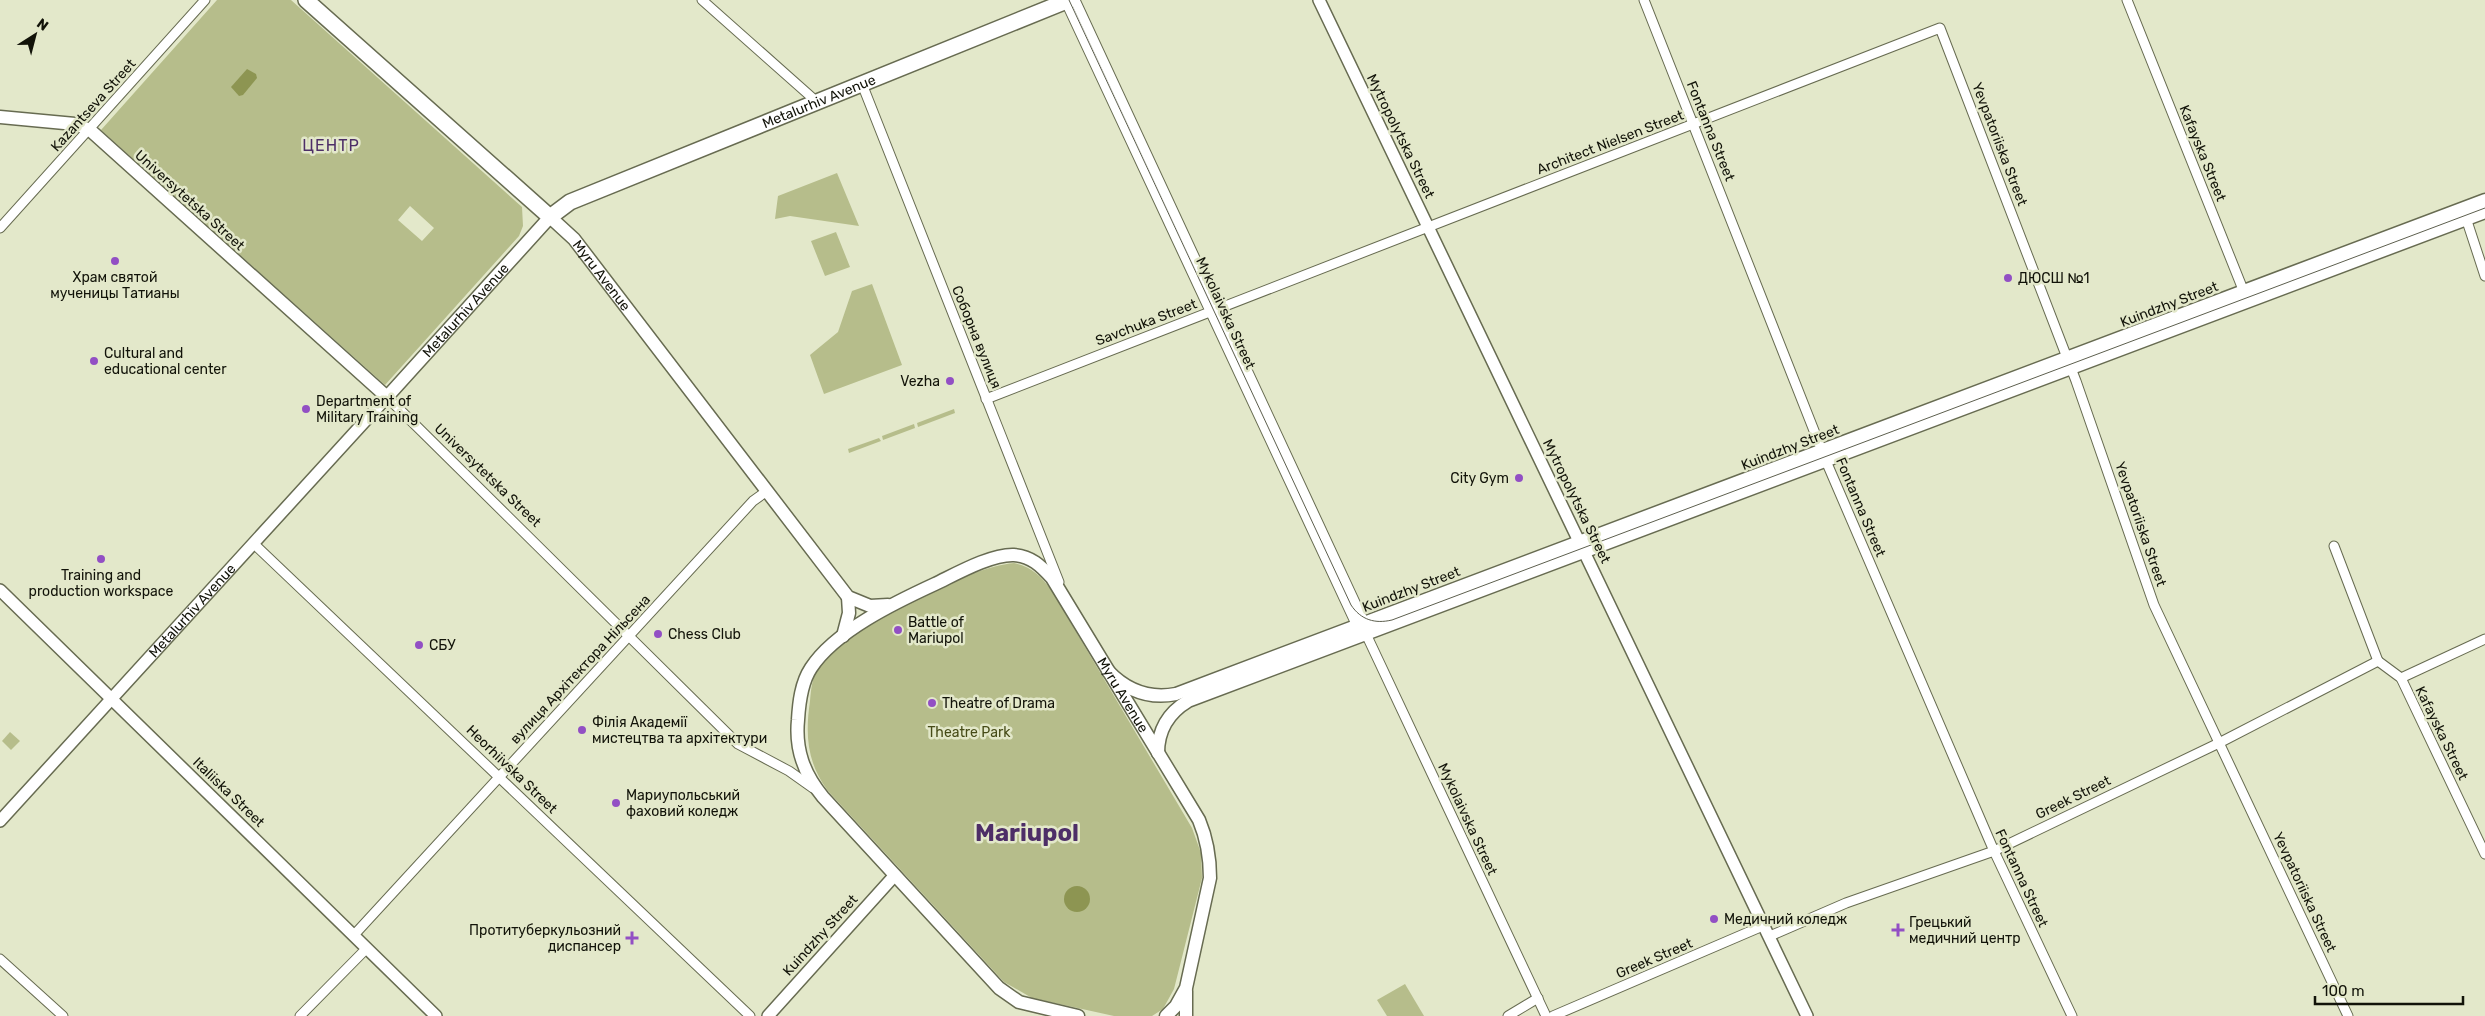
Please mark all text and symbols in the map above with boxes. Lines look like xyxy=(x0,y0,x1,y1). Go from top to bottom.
north arrow xyxy=(10,10,60,60)
text: N xyxy=(33,15,51,35)
street label: Kazantseva Street xyxy=(47,55,140,155)
street label: Metalurhiv Avenue xyxy=(760,71,878,132)
street label: Mytropolytska Street xyxy=(1363,71,1438,202)
street label: Fontanna Street xyxy=(1683,79,1739,184)
street label: Yevpatoriiska Street xyxy=(1968,80,2031,209)
street label: Kafayska Street xyxy=(2176,103,2230,204)
street label: Architect Nielsen Street xyxy=(1534,106,1686,178)
district label: ЦЕНТР xyxy=(302,136,360,155)
street label: Universytetska Street xyxy=(131,147,248,254)
street label: Myru Avenue xyxy=(569,237,634,315)
street label: Mykolaivska Street xyxy=(1192,254,1259,372)
marker: Храм святой мученицы Татианы xyxy=(109,255,121,267)
street label: Metalurhiv Avenue xyxy=(419,260,513,361)
place label: Храм святой мученицы Татианы xyxy=(50,269,180,302)
place label: ДЮСШ №1 xyxy=(2018,270,2090,287)
marker: ДЮСШ №1 xyxy=(2002,272,2014,284)
street label: Kuindzhy Street xyxy=(2118,278,2221,331)
street label: Соборна вулиця xyxy=(948,283,1005,391)
street label: Savchuka Street xyxy=(1093,295,1200,350)
place label: Cultural and educational center xyxy=(104,345,227,378)
marker: Cultural and educational center xyxy=(88,355,100,367)
place label: Vezha xyxy=(900,373,940,390)
marker: Vezha xyxy=(944,375,956,387)
place label: Department of Military Training xyxy=(316,393,418,426)
marker: Department of Military Training xyxy=(300,403,312,415)
street label: Universytetska Street xyxy=(431,420,545,531)
street label: Kuindzhy Street xyxy=(1739,421,1842,474)
street label: Mytropolytska Street xyxy=(1539,436,1614,567)
street label: Fontanna Street xyxy=(1832,455,1889,560)
street label: Yevpatoriiska Street xyxy=(2111,460,2170,589)
place label: City Gym xyxy=(1450,470,1509,487)
marker: City Gym xyxy=(1513,472,1525,484)
marker: Training and production workspace xyxy=(95,553,107,565)
street label: Metalurhiv Avenue xyxy=(146,560,240,661)
street label: Kuindzhy Street xyxy=(1360,563,1463,616)
place label: Training and production workspace xyxy=(29,567,174,600)
street label: вулиця Архітектора Нільсена xyxy=(507,591,654,747)
place label: Battle of Mariupol xyxy=(908,614,965,647)
marker: Battle of Mariupol xyxy=(892,624,904,636)
place label: Chess Club xyxy=(668,626,741,643)
marker: Chess Club xyxy=(652,628,664,640)
place label: СБУ xyxy=(429,637,456,654)
marker: СБУ xyxy=(413,639,425,651)
street label: Myru Avenue xyxy=(1093,654,1152,736)
street label: Kafayska Street xyxy=(2412,684,2472,783)
place label: Theatre of Drama xyxy=(942,695,1055,712)
marker: Theatre of Drama xyxy=(926,697,938,709)
place label: Філія Академії мистецтва та архітектури xyxy=(592,714,767,747)
street label: Heorhiivska Street xyxy=(463,722,561,817)
marker: Філія Академії мистецтва та архітектури xyxy=(576,724,588,736)
park label: Theatre Park xyxy=(928,724,1011,741)
street label: Italiiska Street xyxy=(189,754,268,831)
street label: Mykolaivska Street xyxy=(1434,760,1501,878)
street label: Greek Street xyxy=(2033,772,2114,823)
place label: Мариупольський фаховий коледж xyxy=(626,787,740,820)
marker: Мариупольський фаховий коледж xyxy=(610,797,622,809)
district label: Mariupol xyxy=(975,819,1079,847)
street label: Fontanna Street xyxy=(1991,826,2052,930)
street label: Yevpatoriiska Street xyxy=(2269,829,2340,956)
street label: Kuindzhy Street xyxy=(779,891,862,979)
place label: Медичний коледж xyxy=(1724,911,1847,928)
marker: Медичний коледж xyxy=(1708,913,1720,925)
place label: Грецький медичний центр xyxy=(1909,914,2021,947)
place label: Протитуберкульозний диспансер xyxy=(469,922,621,955)
marker: Грецький медичний центр xyxy=(1891,923,1905,937)
marker: Протитуберкульозний диспансер xyxy=(625,931,639,945)
street label: Greek Street xyxy=(1613,935,1695,982)
scale bar xyxy=(2315,974,2462,1006)
text: 100 m xyxy=(2322,982,2364,1000)

